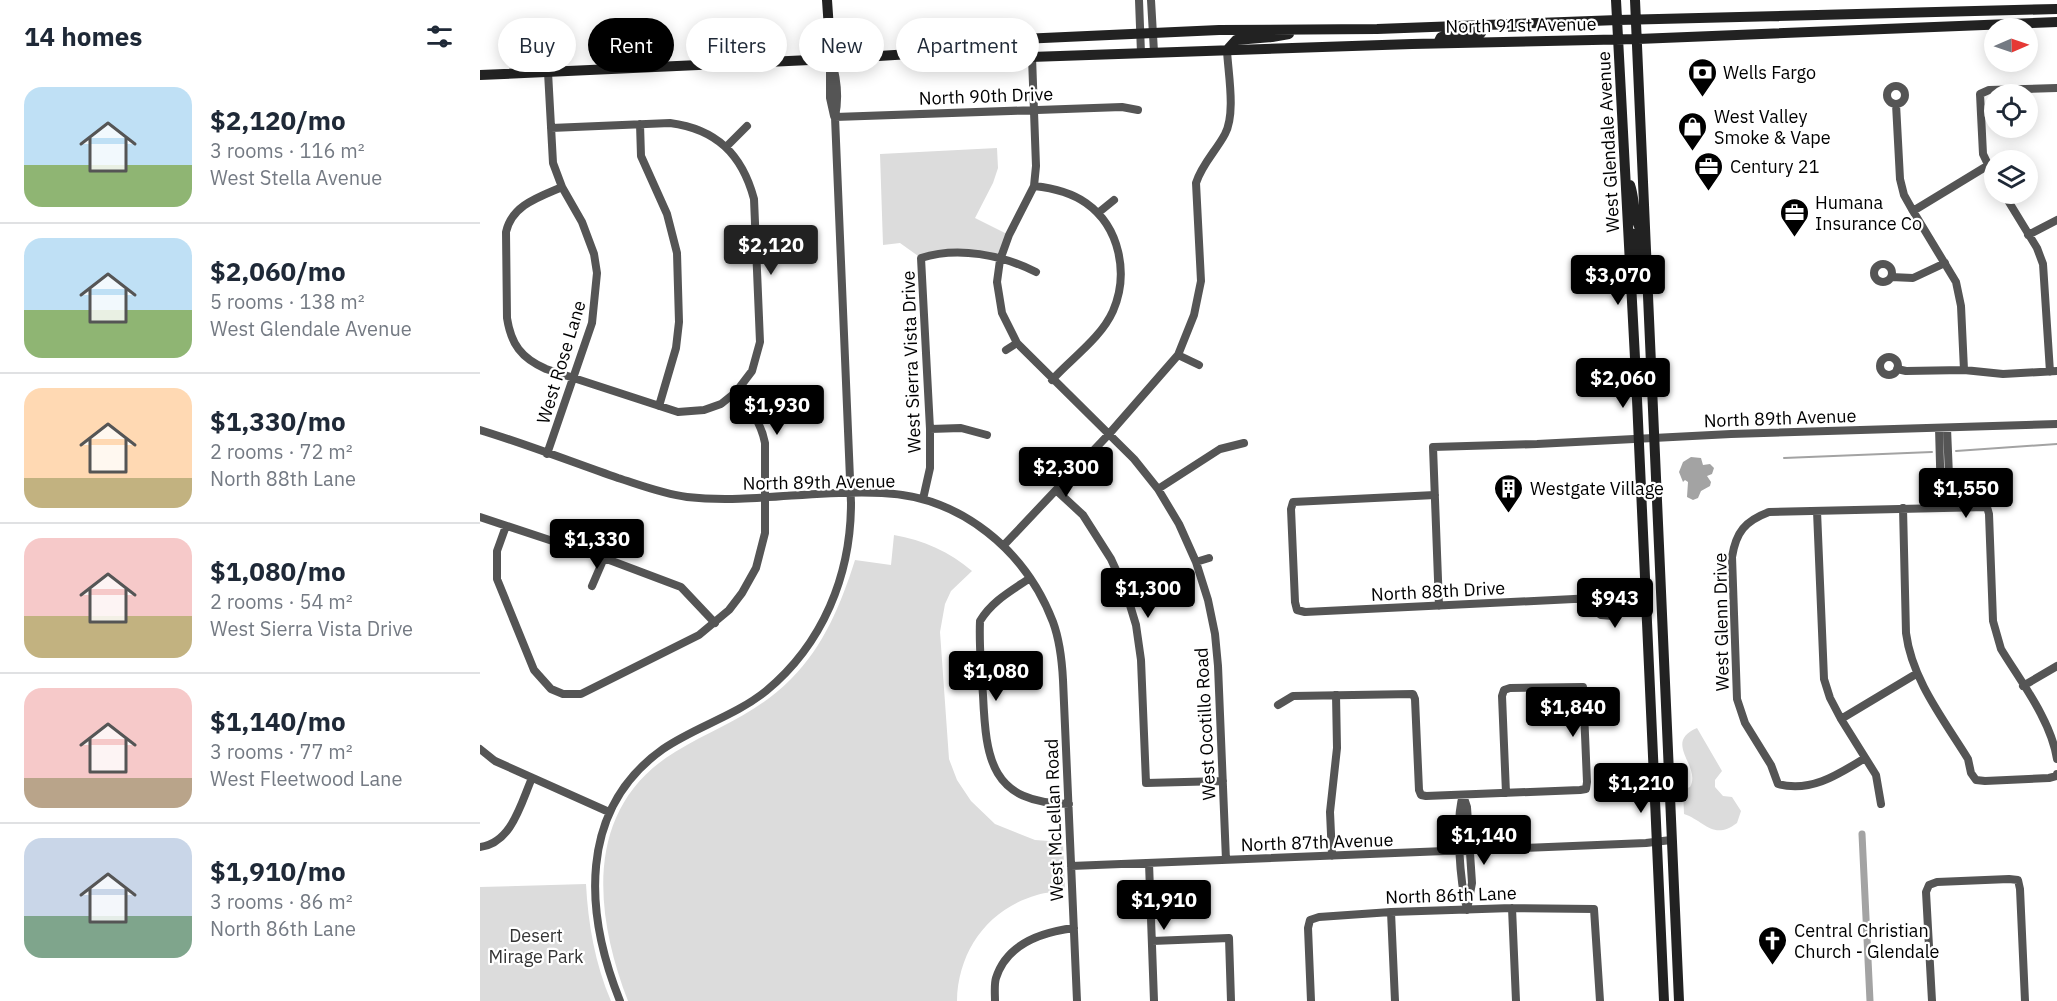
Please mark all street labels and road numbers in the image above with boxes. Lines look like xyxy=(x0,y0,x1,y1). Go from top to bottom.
street label: North 91st Avenue xyxy=(1445,12,1597,38)
street label: West Glendale Avenue xyxy=(1592,51,1624,233)
street label: North 90th Drive xyxy=(918,82,1054,110)
street label: West Sierra Vista Drive xyxy=(896,270,926,454)
street label: West Rose Lane xyxy=(531,297,591,426)
street label: North 89th Avenue xyxy=(1703,404,1857,432)
street label: North 89th Avenue xyxy=(742,469,896,495)
street label: West Glenn Drive xyxy=(1708,552,1734,692)
street label: North 88th Drive xyxy=(1370,576,1506,606)
street label: West Ocotillo Road xyxy=(1190,647,1220,801)
street label: West McLellan Road xyxy=(1040,738,1068,902)
street label: North 87th Avenue xyxy=(1240,828,1394,856)
street label: North 86th Lane xyxy=(1385,881,1517,909)

